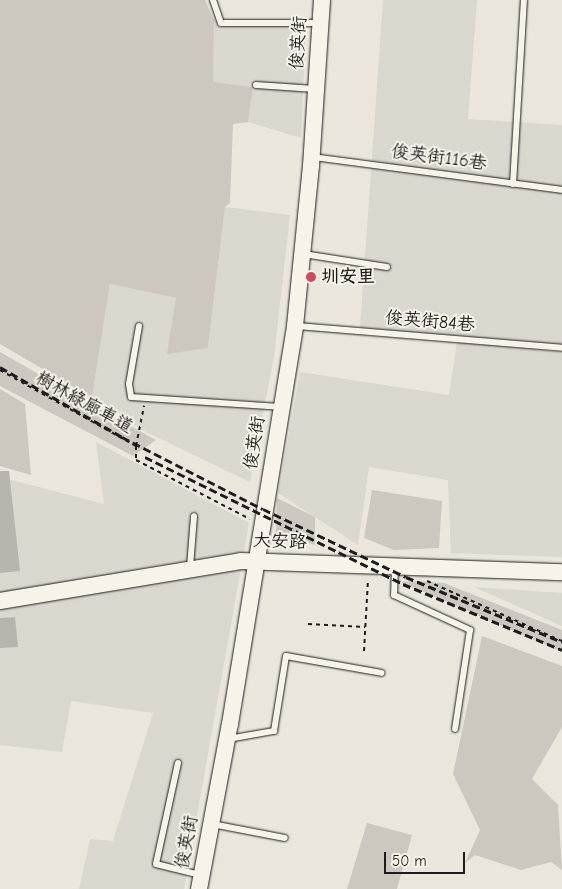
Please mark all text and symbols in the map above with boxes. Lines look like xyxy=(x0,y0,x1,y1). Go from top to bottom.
street label: 俊英街 xyxy=(286,15,312,71)
street label: 俊英街116巷 xyxy=(390,141,488,175)
place label: 圳安里 xyxy=(321,266,375,288)
marker: 圳安里 xyxy=(305,271,317,283)
street label: 俊英街84巷 xyxy=(384,307,476,337)
street label: 樹林綠廊車道 xyxy=(32,367,136,439)
street label: 俊英街 xyxy=(240,415,270,471)
street label: 大安路 xyxy=(253,530,307,554)
street label: 俊英街 xyxy=(171,813,203,871)
scale bar xyxy=(387,842,468,874)
text: 50 m xyxy=(392,852,427,870)

